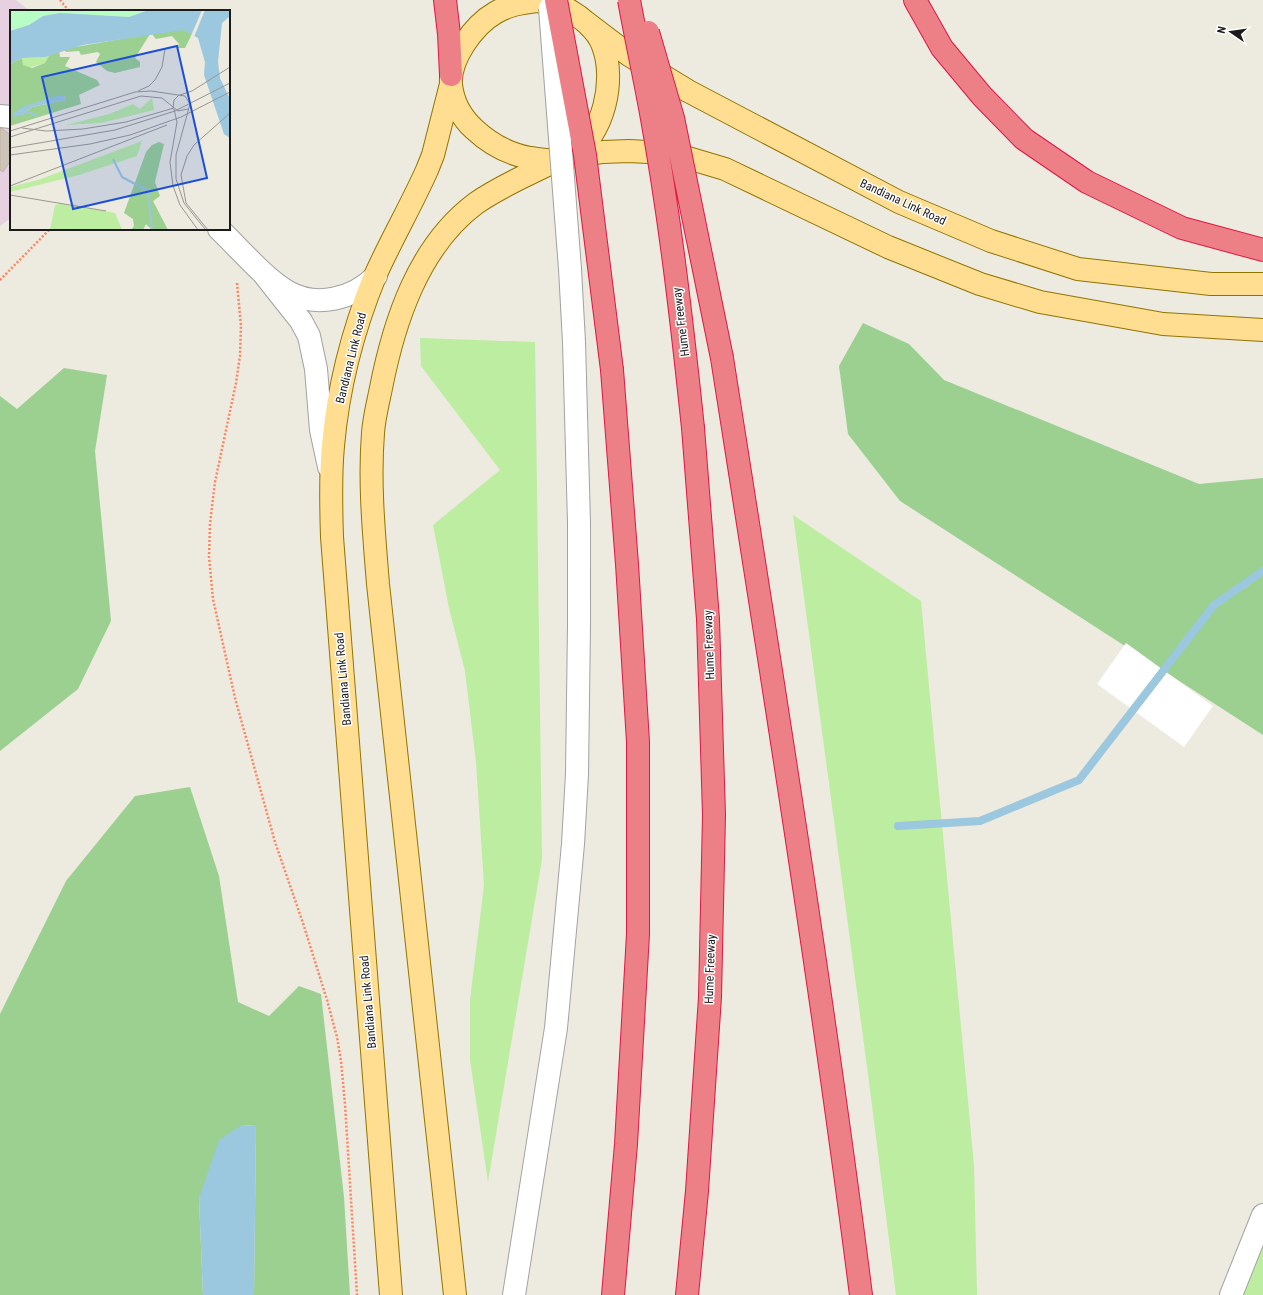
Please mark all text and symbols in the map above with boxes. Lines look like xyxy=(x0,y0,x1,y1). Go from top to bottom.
inset map xyxy=(10,10,230,230)
north arrow xyxy=(1211,12,1251,52)
text: N xyxy=(1215,25,1229,35)
street label: Bandiana Link Road xyxy=(858,176,948,228)
street label: Hume Freeway xyxy=(670,287,692,357)
street label: Bandiana Link Road xyxy=(333,311,369,405)
street label: Hume Freeway xyxy=(701,610,717,680)
street label: Bandiana Link Road xyxy=(332,632,354,726)
street label: Hume Freeway xyxy=(702,934,718,1004)
street label: Bandiana Link Road xyxy=(357,955,379,1049)

